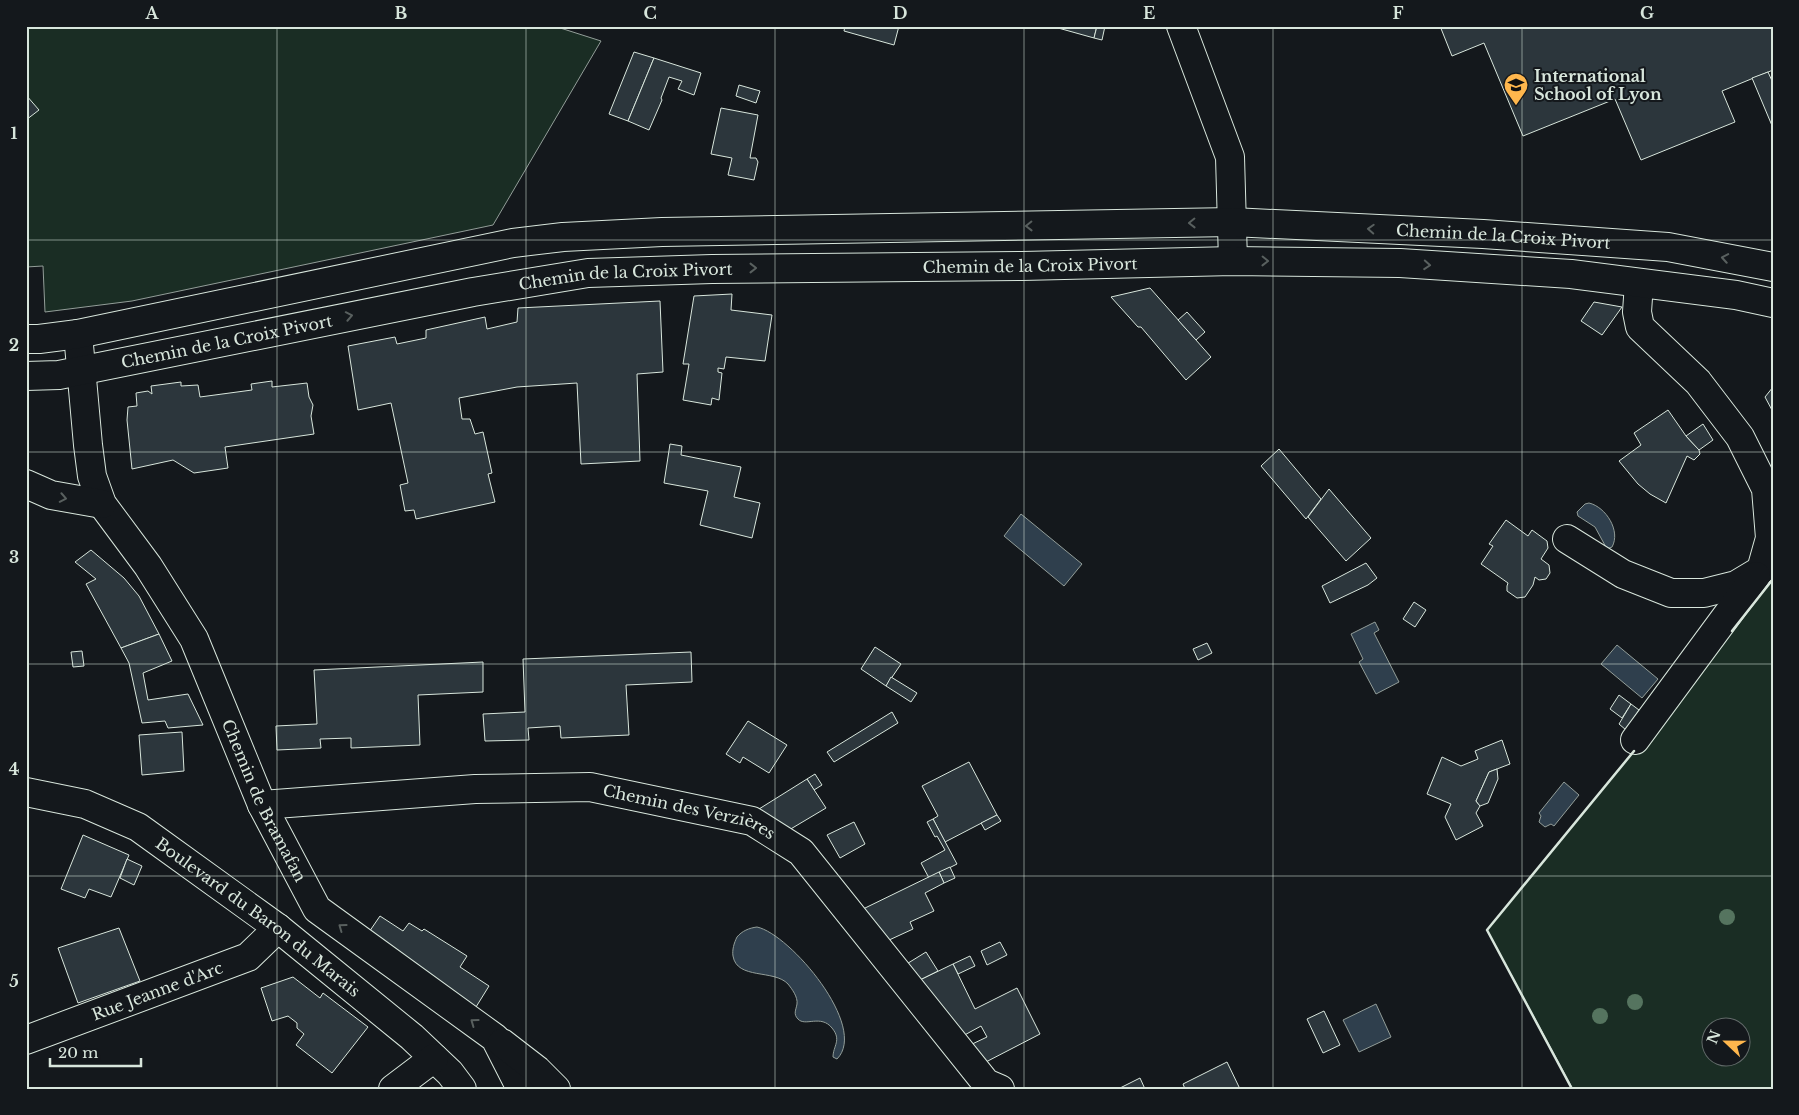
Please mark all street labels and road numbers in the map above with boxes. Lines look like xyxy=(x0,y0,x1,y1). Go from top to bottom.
street label: Chemin de la Croix Pivort xyxy=(1396,220,1611,253)
street label: Chemin de la Croix Pivort xyxy=(923,253,1138,277)
street label: Chemin de la Croix Pivort xyxy=(517,259,733,294)
street label: Chemin de la Croix Pivort xyxy=(119,310,334,372)
street label: Chemin de Bramafan xyxy=(218,716,311,885)
street label: Chemin des Verzières xyxy=(601,780,779,843)
street label: Boulevard du Baron du Marais xyxy=(152,833,364,1001)
street label: Rue Jeanne d'Arc xyxy=(89,957,226,1025)

